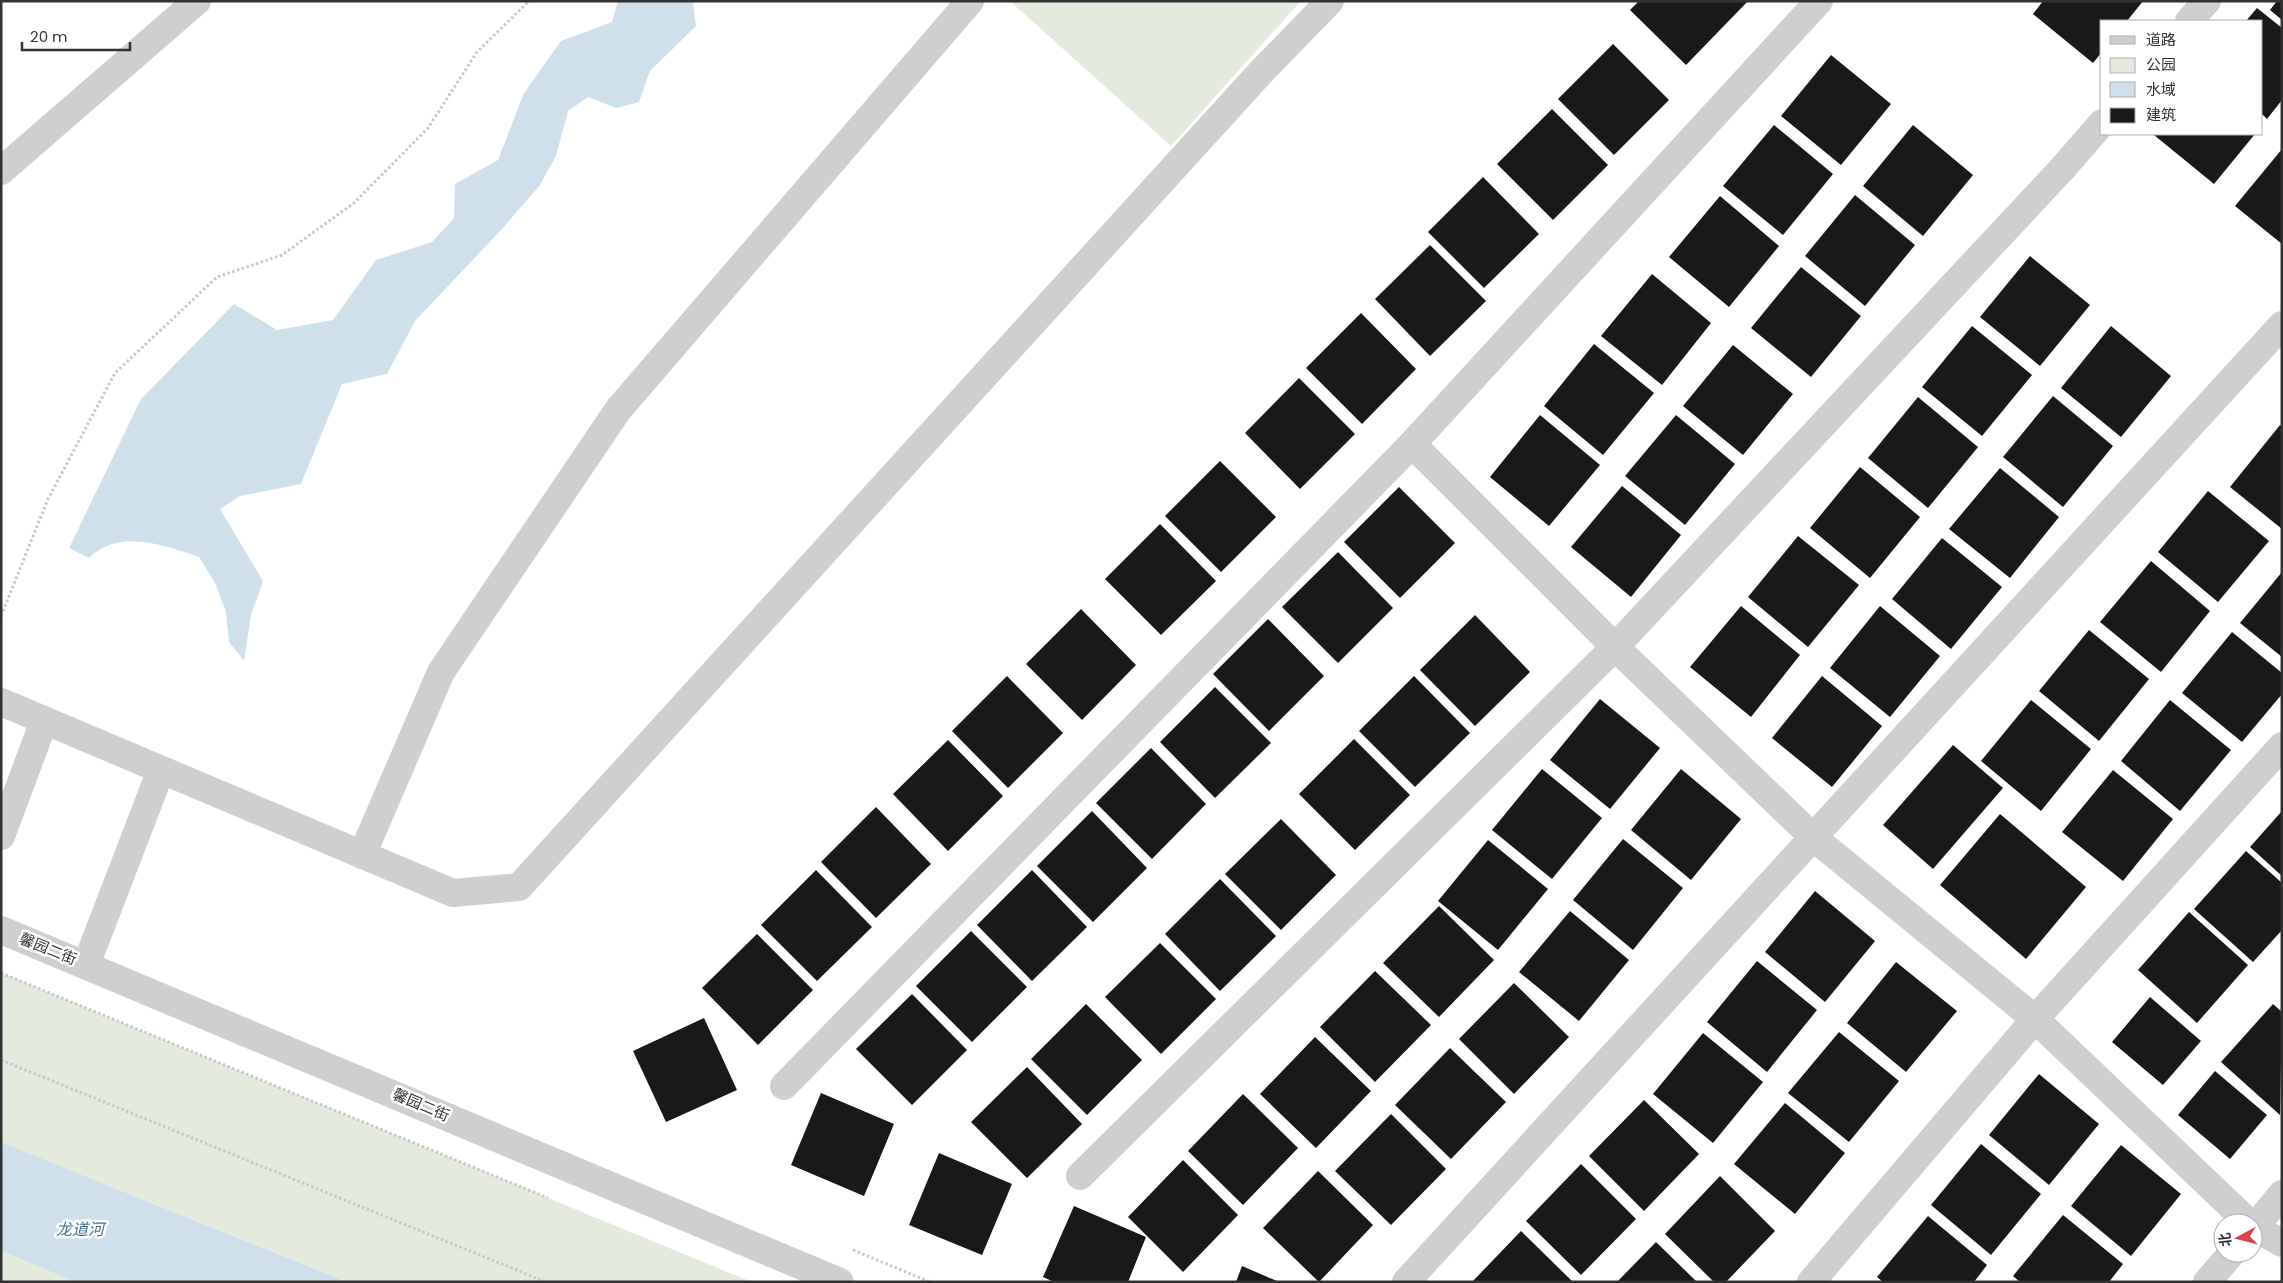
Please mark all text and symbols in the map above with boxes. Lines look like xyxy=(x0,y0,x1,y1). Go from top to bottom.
scale bar xyxy=(22,20,130,52)
legend xyxy=(2100,20,2263,135)
text: 20 m xyxy=(30,26,68,47)
text: 道路 xyxy=(2146,29,2176,50)
text: 公园 xyxy=(2146,54,2176,75)
text: 水域 xyxy=(2146,79,2176,100)
text: 建筑 xyxy=(2146,104,2176,125)
street label: 馨园二街 xyxy=(16,928,80,970)
street label: 馨园二街 xyxy=(389,1083,453,1126)
north arrow xyxy=(2213,1213,2263,1263)
water label: 龙道河 xyxy=(56,1218,107,1241)
text: 北 xyxy=(2214,1231,2236,1248)

